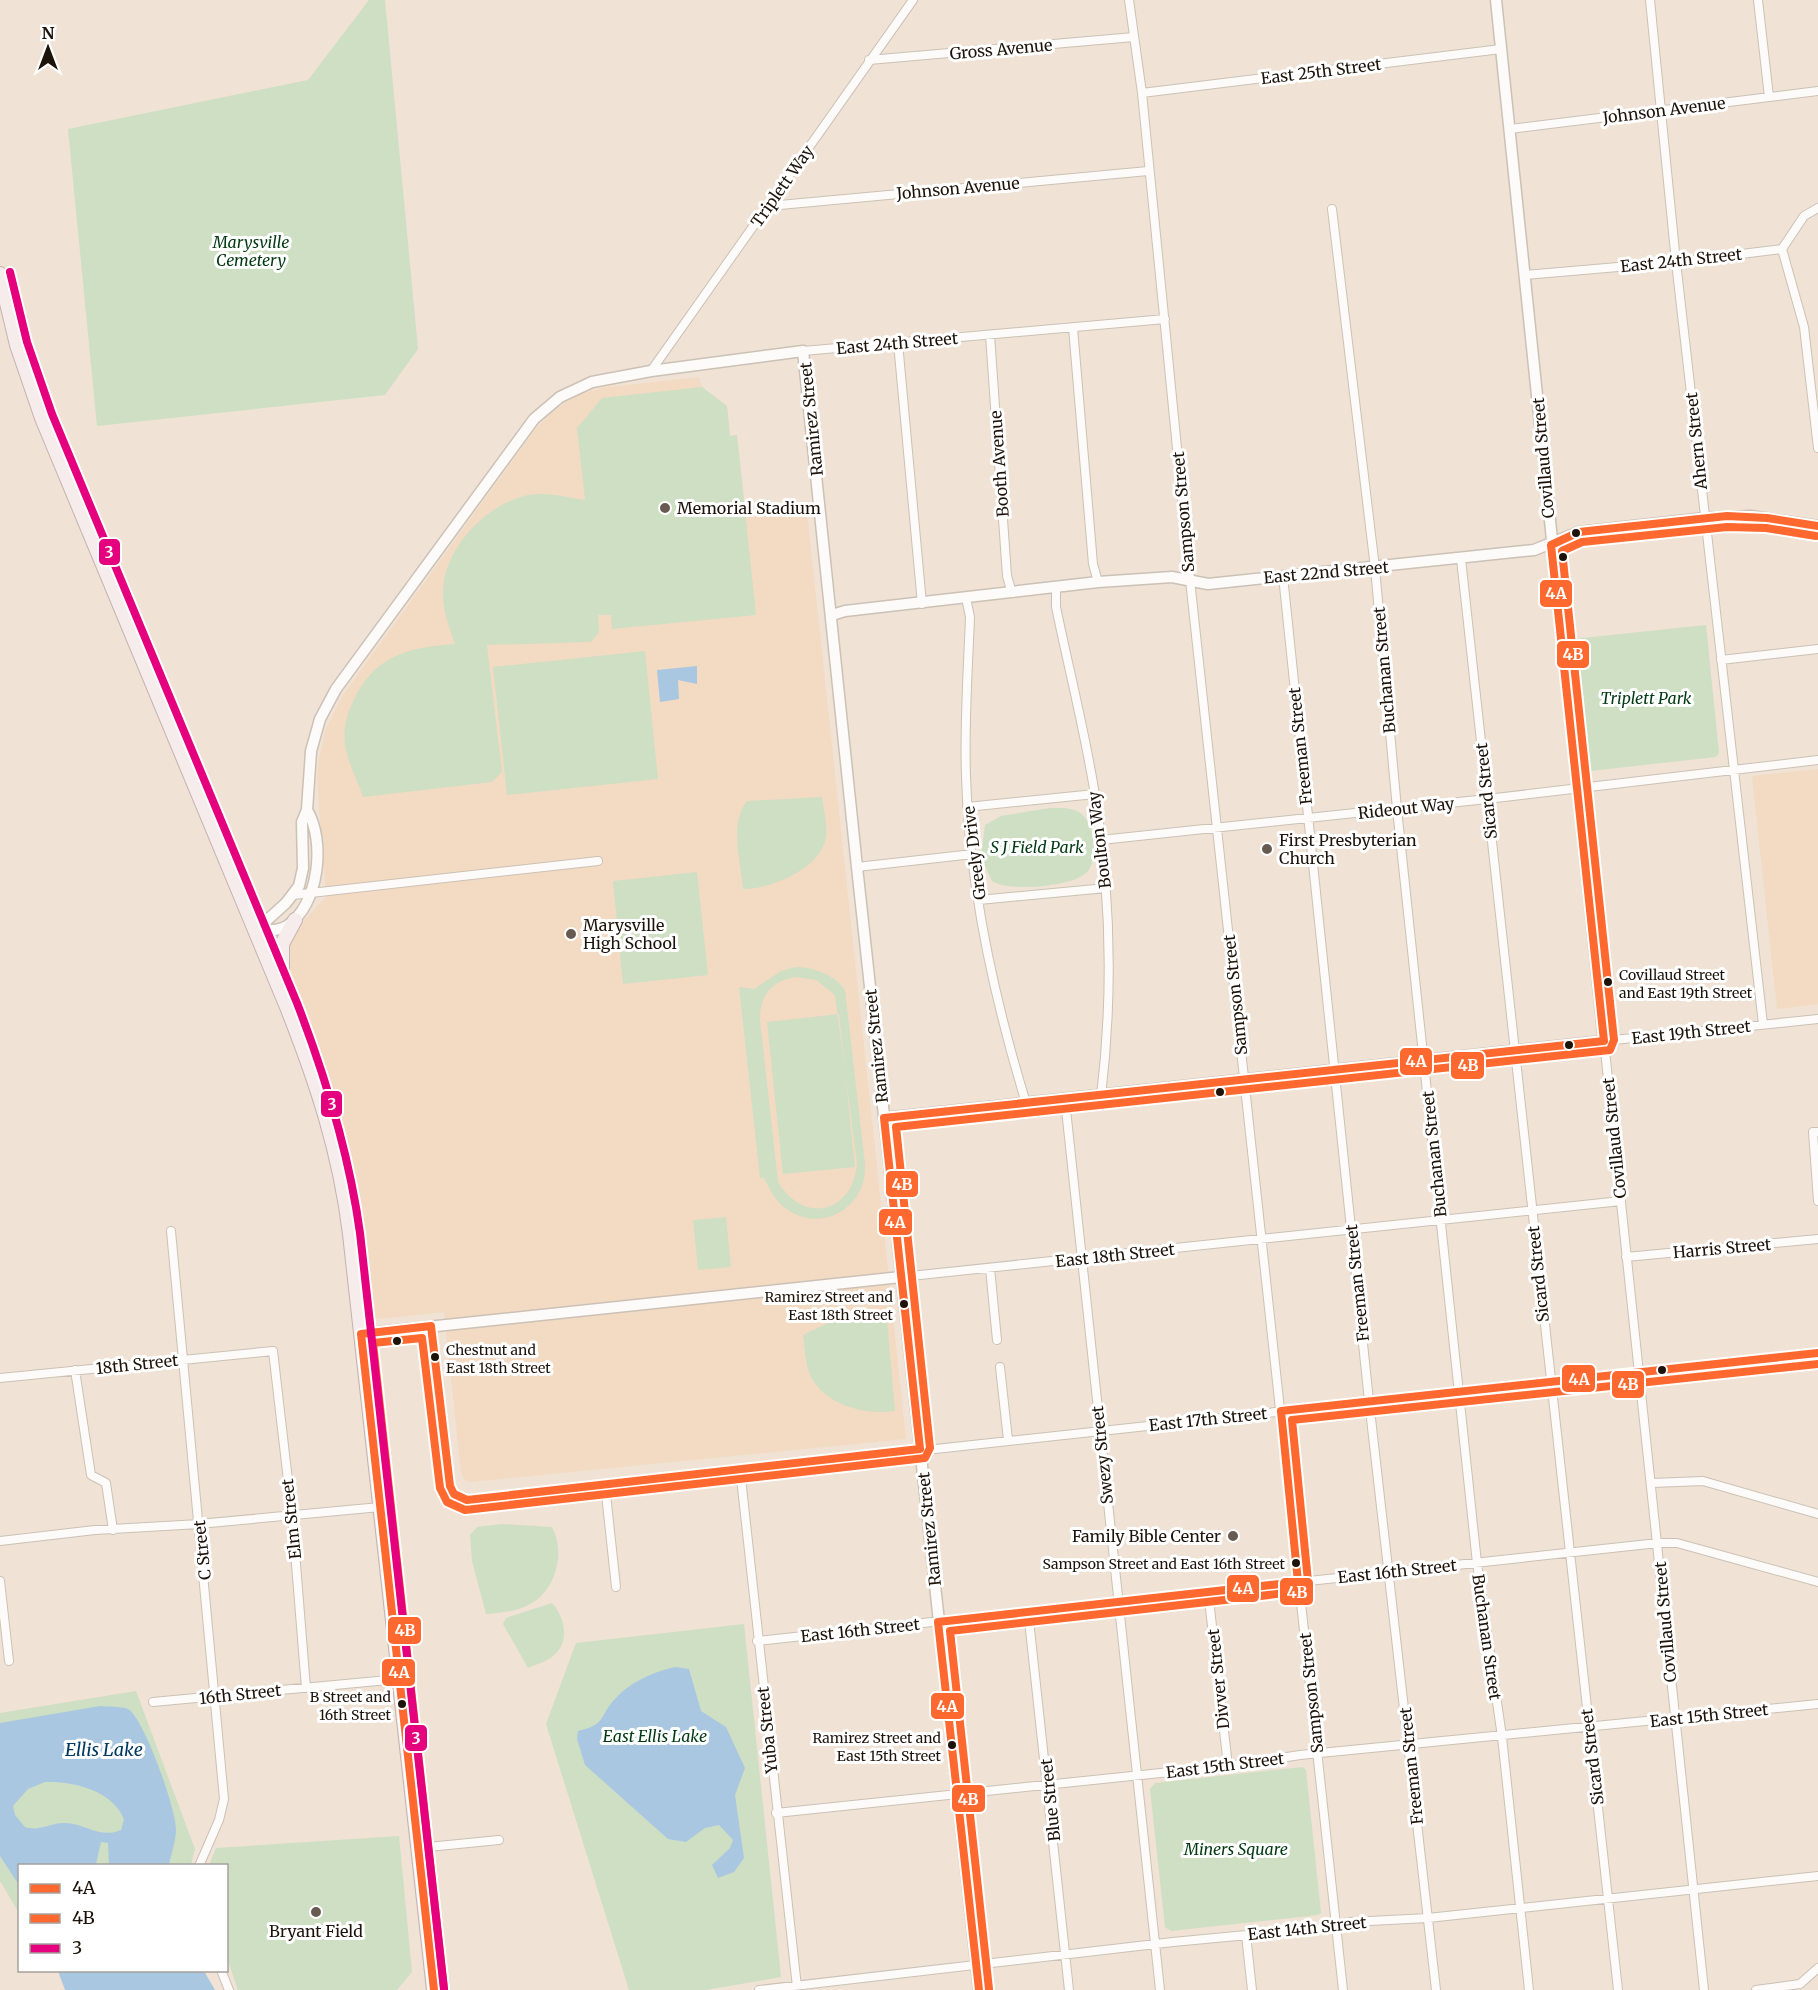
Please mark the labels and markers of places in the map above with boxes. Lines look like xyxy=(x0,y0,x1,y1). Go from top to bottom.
place label: Memorial Stadium xyxy=(677,498,821,518)
marker: Memorial Stadium xyxy=(658,501,672,515)
unlabelled marker xyxy=(1570,527,1582,539)
unlabelled marker xyxy=(1557,551,1569,563)
place label: First Presbyterian Church xyxy=(1279,830,1417,868)
marker: First Presbyterian Church xyxy=(1260,842,1274,856)
place label: Marysville High School xyxy=(583,915,677,953)
marker: Marysville High School xyxy=(564,927,578,941)
place label: Covillaud Street and East 19th Street xyxy=(1619,966,1753,1002)
marker: Covillaud Street and East 19th Street xyxy=(1602,976,1614,988)
unlabelled marker xyxy=(1563,1039,1575,1051)
unlabelled marker xyxy=(1214,1086,1226,1098)
place label: Ramirez Street and East 18th Street xyxy=(765,1288,894,1324)
marker: Ramirez Street and East 18th Street xyxy=(898,1298,910,1310)
unlabelled marker xyxy=(391,1335,403,1347)
place label: Chestnut and East 18th Street xyxy=(446,1341,551,1377)
marker: Chestnut and East 18th Street xyxy=(429,1351,441,1363)
unlabelled marker xyxy=(1656,1364,1668,1376)
place label: Family Bible Center xyxy=(1072,1526,1221,1546)
marker: Family Bible Center xyxy=(1226,1529,1240,1543)
place label: Sampson Street and East 16th Street xyxy=(1042,1555,1286,1573)
marker: Sampson Street and East 16th Street xyxy=(1290,1557,1302,1569)
place label: B Street and 16th Street xyxy=(310,1688,392,1724)
marker: B Street and 16th Street xyxy=(396,1698,408,1710)
place label: Ramirez Street and East 15th Street xyxy=(813,1729,942,1765)
marker: Ramirez Street and East 15th Street xyxy=(946,1739,958,1751)
marker: Bryant Field xyxy=(309,1905,323,1919)
place label: Bryant Field xyxy=(269,1921,363,1941)

